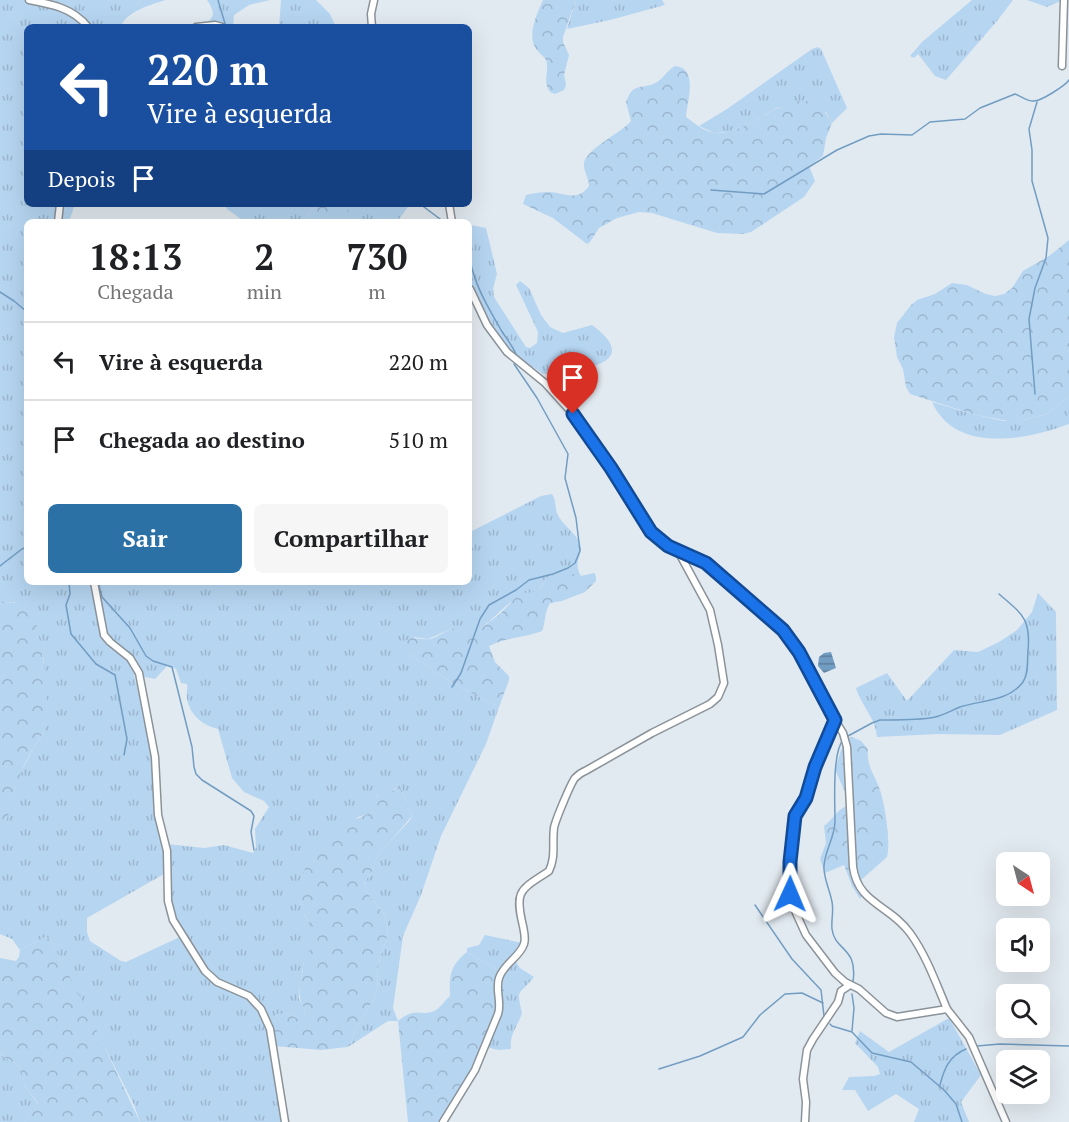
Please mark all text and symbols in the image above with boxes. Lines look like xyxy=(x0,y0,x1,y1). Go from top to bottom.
text: 220 m xyxy=(147,41,268,97)
icon: left xyxy=(48,48,126,126)
text: Vire à esquerda xyxy=(147,95,332,131)
icon: arrive xyxy=(127,162,160,195)
text: Depois xyxy=(48,164,115,193)
text: 18:13 xyxy=(89,233,182,280)
text: 2 xyxy=(254,233,275,280)
text: 730 xyxy=(346,233,407,280)
text: Chegada xyxy=(97,278,174,305)
text: min xyxy=(247,278,282,305)
text: m xyxy=(368,278,386,305)
icon: left xyxy=(48,345,81,378)
text: Vire à esquerda xyxy=(99,347,263,376)
text: 220 m xyxy=(388,347,448,376)
pin xyxy=(547,352,598,414)
icon: arrive xyxy=(556,361,589,394)
icon: arrive xyxy=(48,423,81,456)
text: Chegada ao destino xyxy=(99,425,305,454)
text: 510 m xyxy=(388,425,448,454)
button: Sair xyxy=(48,504,242,573)
button: Compartilhar xyxy=(254,504,448,573)
north arrow xyxy=(996,852,1050,906)
map controls xyxy=(996,852,1050,1104)
position arrow xyxy=(758,862,822,926)
button: sound xyxy=(996,918,1050,972)
button: search xyxy=(996,984,1050,1038)
button: layers xyxy=(996,1050,1050,1104)

